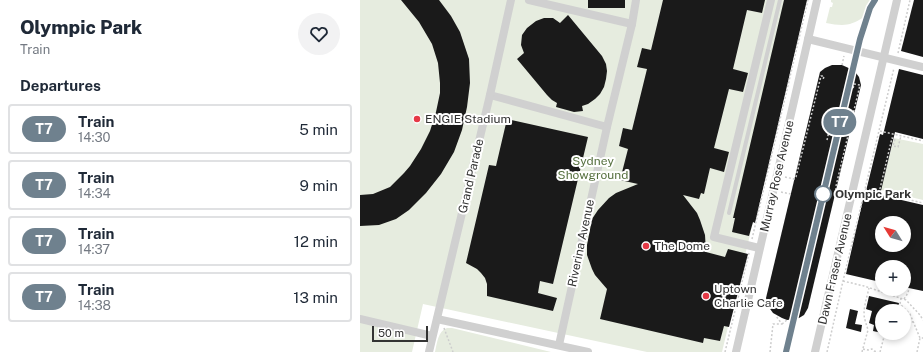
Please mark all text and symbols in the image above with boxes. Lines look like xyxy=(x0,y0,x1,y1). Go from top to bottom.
button: heart xyxy=(298,13,340,55)
text: Olympic Park xyxy=(20,16,142,38)
text: Train xyxy=(20,42,50,57)
text: Departures xyxy=(20,77,101,94)
line badge: T7 xyxy=(822,109,858,135)
place label: ENGIE Stadium xyxy=(425,112,511,126)
text: Train xyxy=(78,113,114,130)
marker: ENGIE Stadium xyxy=(412,114,422,124)
text: T7 xyxy=(831,114,849,130)
street label: Murray Rose Avenue xyxy=(757,119,797,233)
text: T7 xyxy=(35,121,53,137)
text: 5 min xyxy=(299,121,338,138)
text: 14:30 xyxy=(78,130,110,145)
street label: Grand Parade xyxy=(456,137,486,215)
park label: Sydney Showground xyxy=(558,154,628,182)
text: Train xyxy=(78,169,114,186)
text: T7 xyxy=(35,177,53,193)
text: 9 min xyxy=(300,177,338,194)
marker: Olympic Park xyxy=(814,185,832,203)
text: 14:34 xyxy=(78,186,111,201)
place label: Olympic Park xyxy=(835,187,911,201)
street label: Riverina Avenue xyxy=(565,198,597,288)
street label: Dawn Fraser Avenue xyxy=(815,212,855,326)
north arrow xyxy=(875,216,911,252)
map controls xyxy=(875,216,911,340)
text: Train xyxy=(78,225,114,242)
text: T7 xyxy=(35,233,53,249)
text: 12 min xyxy=(294,233,338,250)
place label: The Dome xyxy=(654,239,710,253)
marker: The Dome xyxy=(641,241,651,251)
text: 14:37 xyxy=(78,242,110,257)
button: + xyxy=(875,260,911,296)
text: Train xyxy=(78,281,114,298)
place label: Uptown Charlie Cafe xyxy=(714,282,783,310)
text: T7 xyxy=(35,289,53,305)
text: 13 min xyxy=(293,289,338,306)
marker: Uptown Charlie Cafe xyxy=(701,291,711,301)
text: 14:38 xyxy=(78,298,111,313)
button: − xyxy=(875,304,911,340)
scale bar xyxy=(372,324,428,343)
text: 50 m xyxy=(378,327,404,339)

